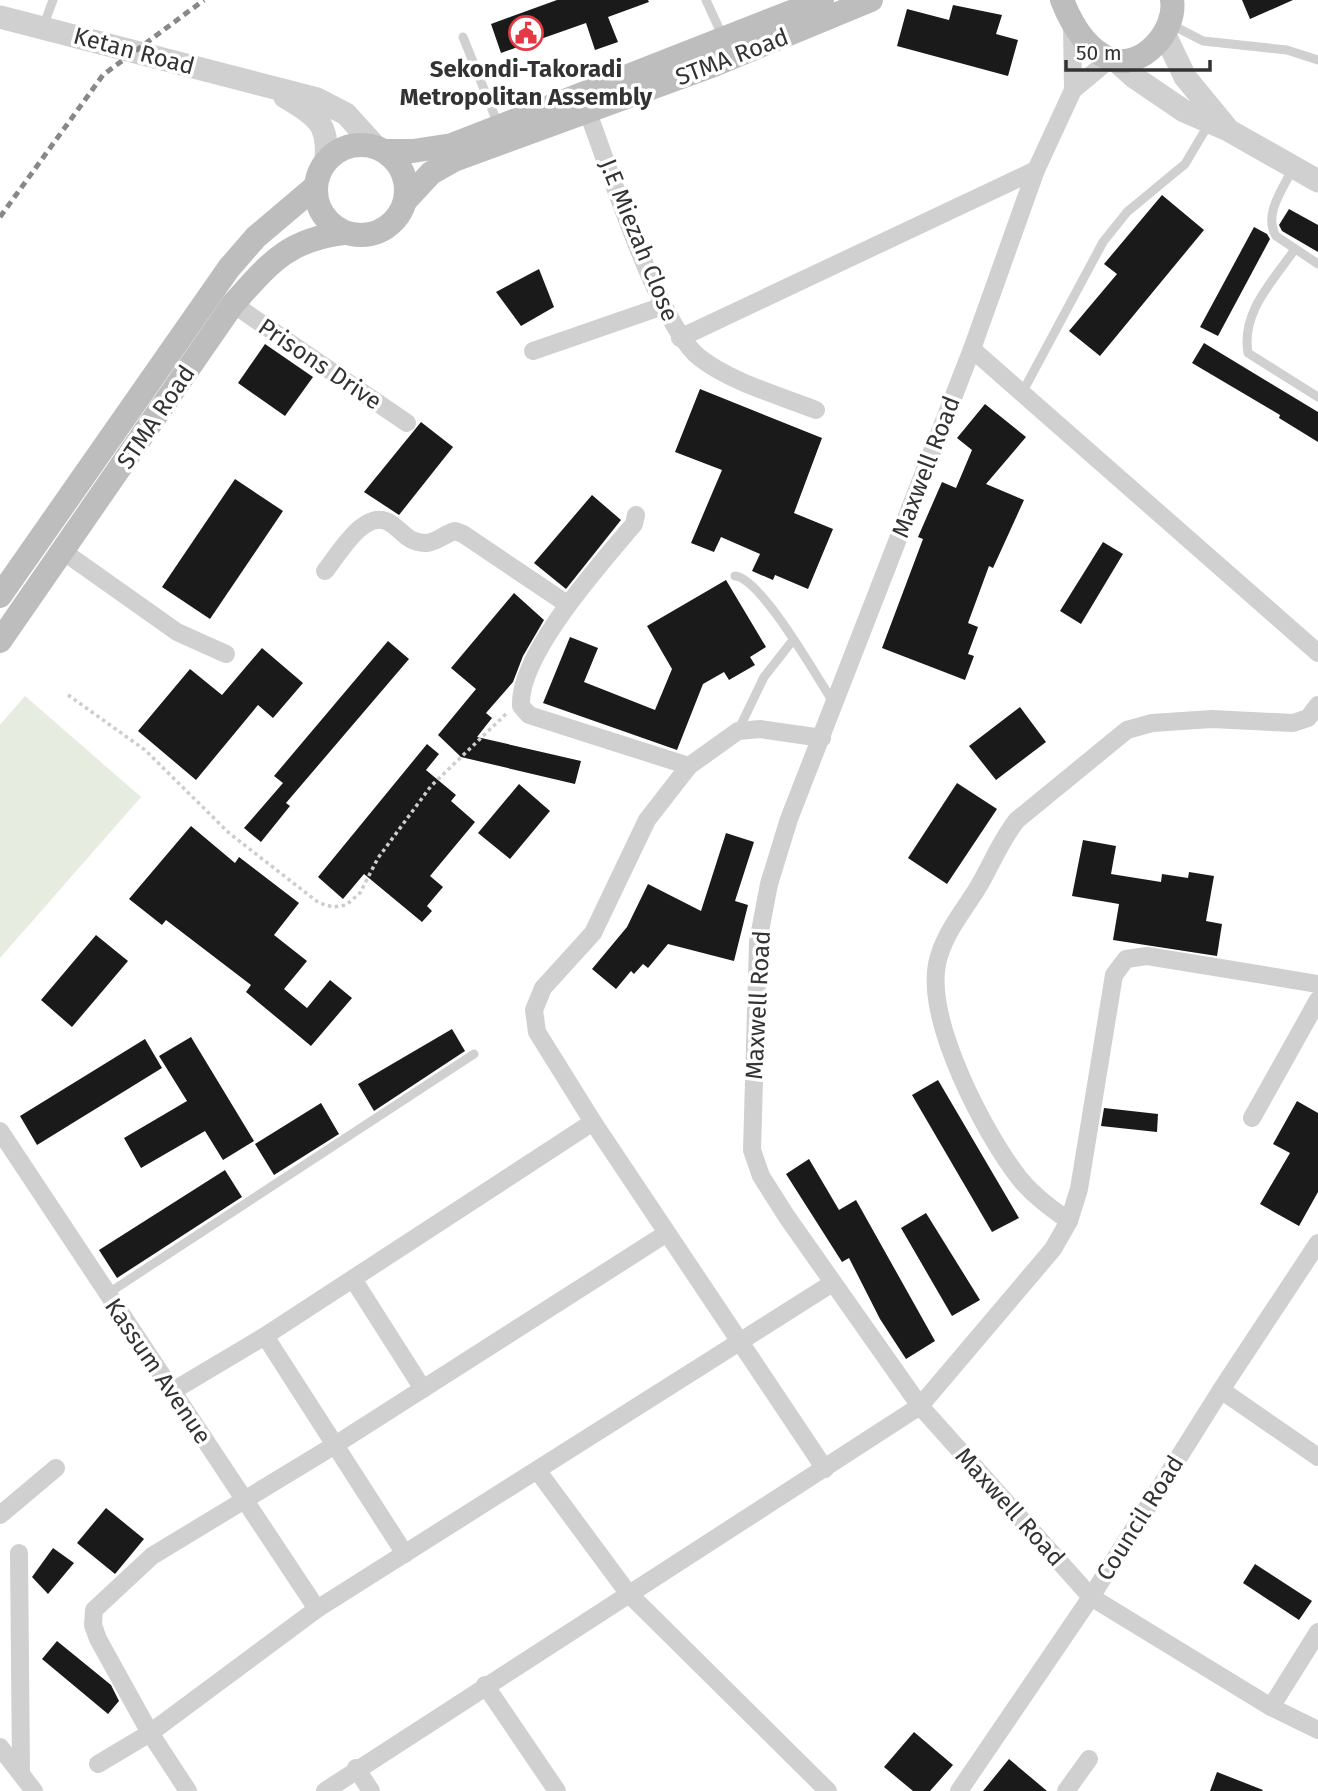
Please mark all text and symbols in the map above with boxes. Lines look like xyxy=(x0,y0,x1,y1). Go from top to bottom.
public building icon: Sekondi-Takoradi Metropolitan Assembly xyxy=(507,14,545,52)
street label: Ketan Road xyxy=(70,21,198,81)
street label: STMA Road xyxy=(672,23,792,91)
scale bar xyxy=(1066,28,1210,72)
text: 50 m xyxy=(1076,40,1122,66)
place label: Sekondi-Takoradi Metropolitan Assembly xyxy=(400,55,653,111)
street label: J.E Miezah Close xyxy=(594,155,684,325)
street label: Prisons Drive xyxy=(253,313,387,415)
street label: STMA Road xyxy=(111,360,201,474)
street label: Maxwell Road xyxy=(886,392,966,542)
street label: Maxwell Road xyxy=(740,930,776,1080)
street label: Kassum Avenue xyxy=(99,1293,217,1449)
street label: Maxwell Road xyxy=(950,1442,1070,1572)
street label: Council Road xyxy=(1091,1450,1189,1586)

